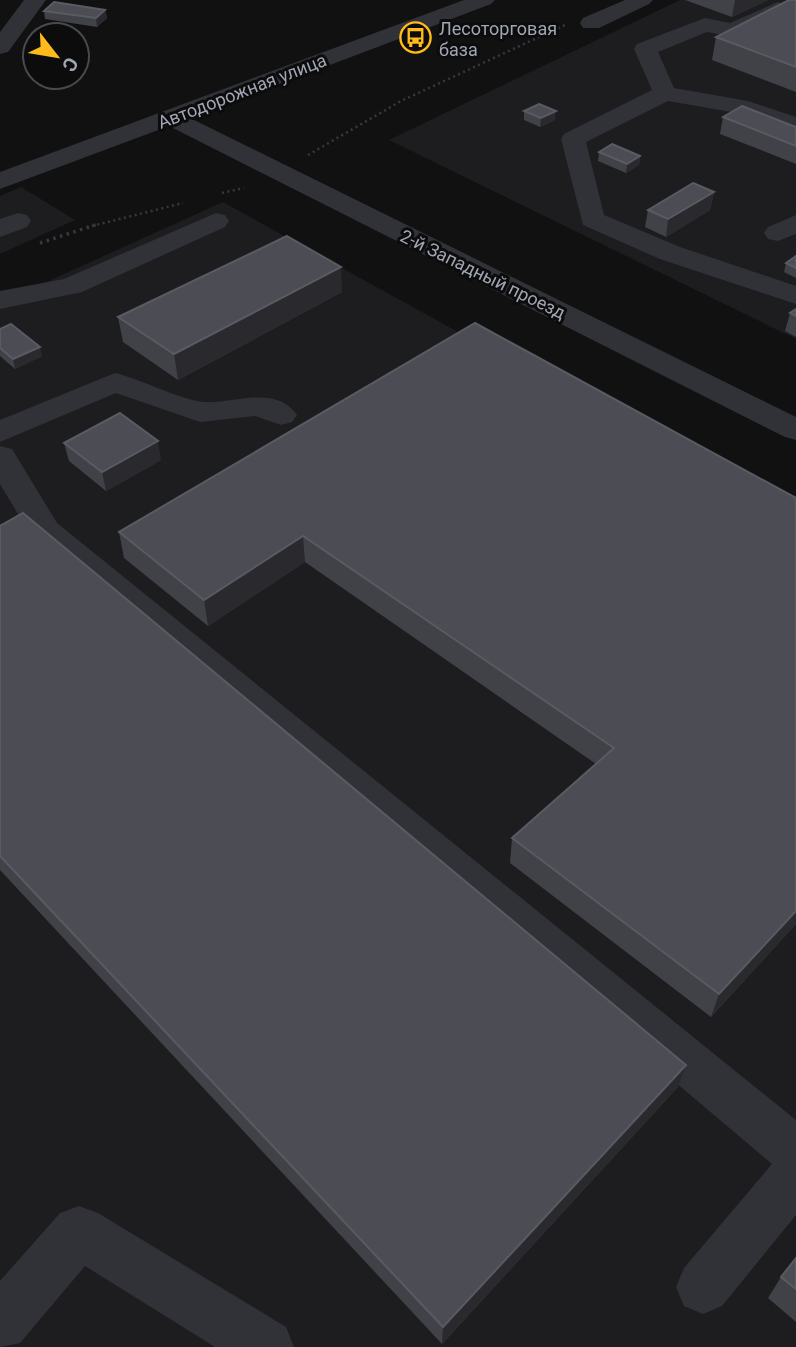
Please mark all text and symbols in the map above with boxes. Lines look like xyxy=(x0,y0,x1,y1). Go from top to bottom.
place label: Лесоторговая база xyxy=(439,18,557,60)
north arrow xyxy=(21,21,91,91)
bus stop icon: Лесоторговая база xyxy=(399,21,433,55)
street label: Автодорожная улица xyxy=(155,49,329,133)
text: С xyxy=(57,53,83,76)
street label: 2-й Западный проезд xyxy=(397,225,569,323)

